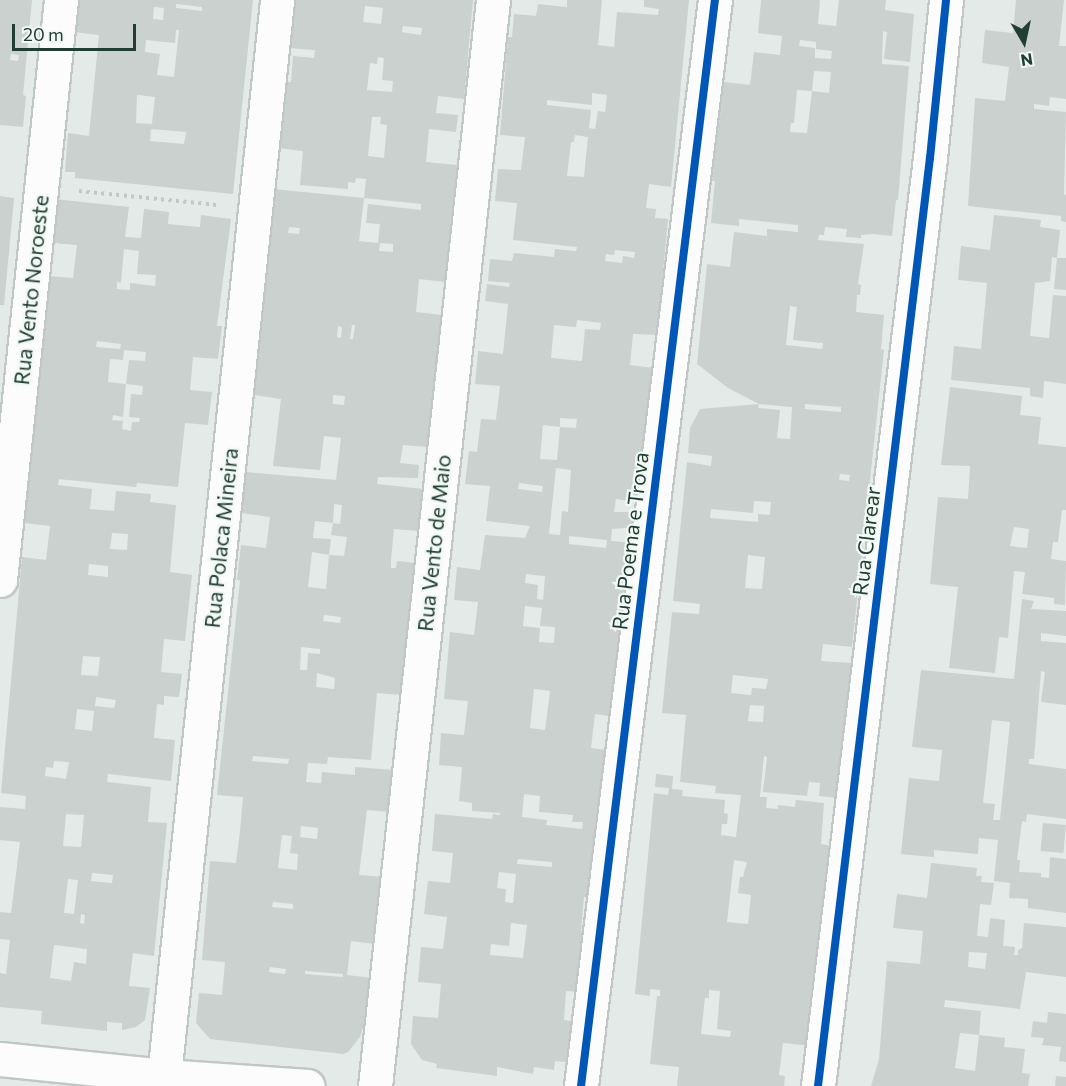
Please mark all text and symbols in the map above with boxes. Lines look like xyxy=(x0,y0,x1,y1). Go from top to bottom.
scale bar xyxy=(15,12,140,50)
north arrow xyxy=(994,12,1054,72)
text: 20 m xyxy=(23,23,64,45)
text: N xyxy=(1019,50,1034,71)
street label: Rua Vento Noroeste xyxy=(8,194,54,386)
street label: Rua Polaca Mineira xyxy=(199,447,243,629)
street label: Rua Poema e Trova xyxy=(607,451,653,631)
street label: Rua Vento de Maio xyxy=(412,453,456,633)
street label: Rua Clarear xyxy=(847,485,885,597)

